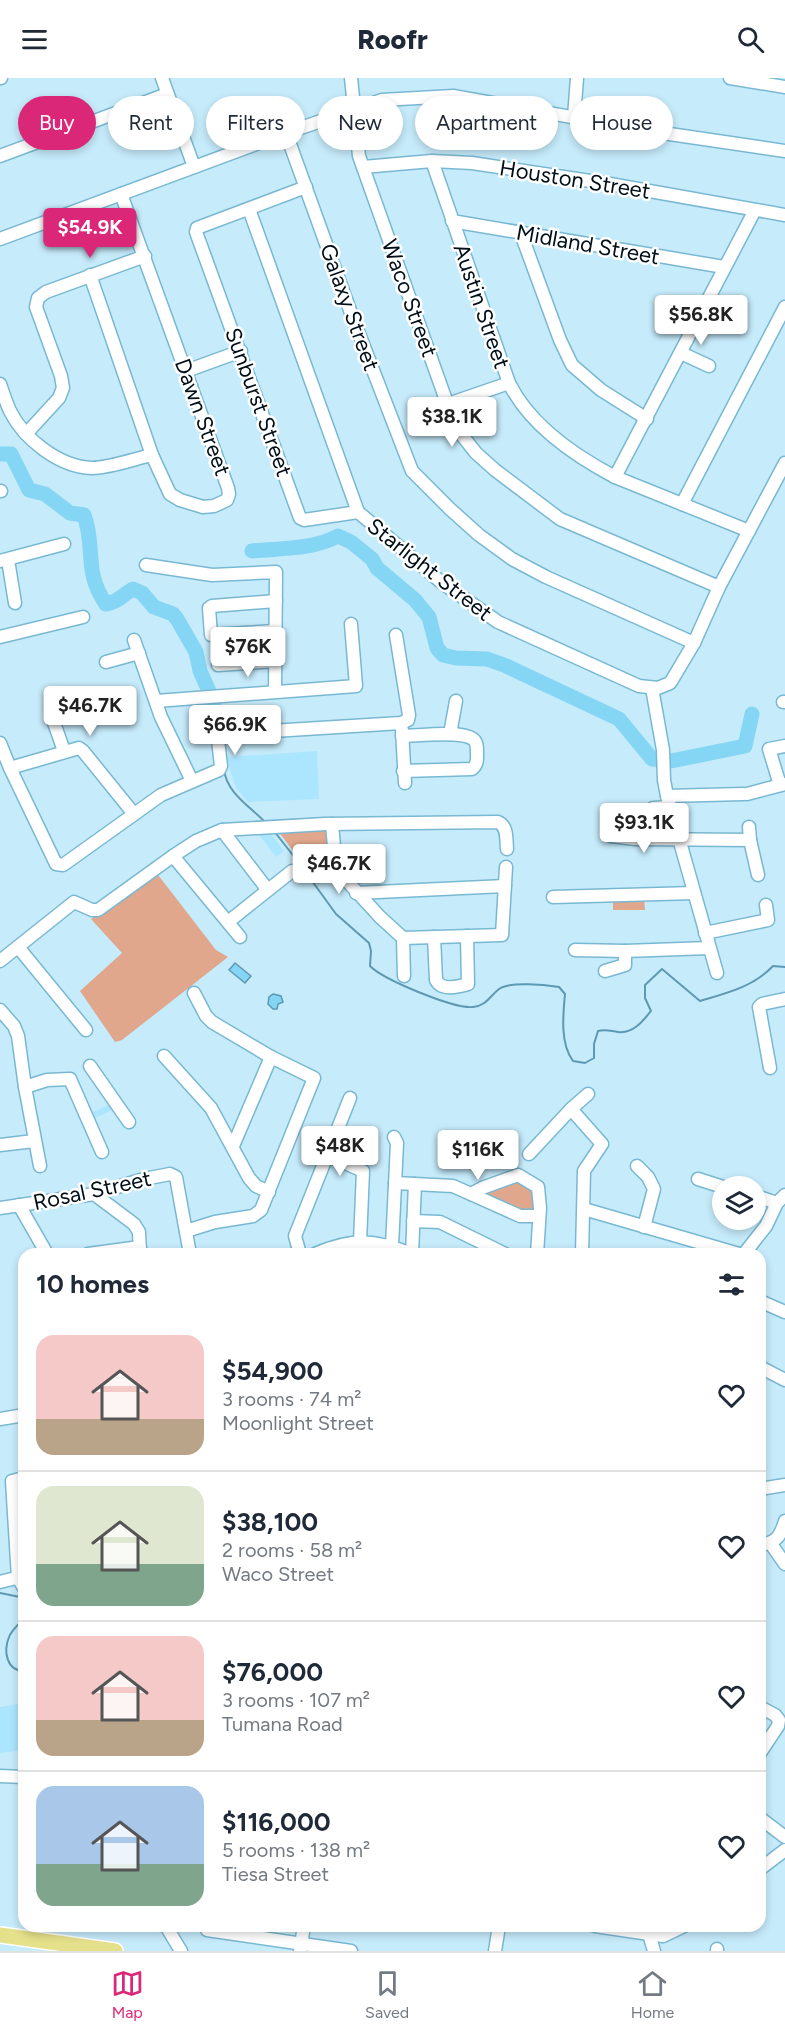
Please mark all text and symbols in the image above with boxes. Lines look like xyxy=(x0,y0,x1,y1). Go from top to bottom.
icon: menu xyxy=(18,23,51,56)
text: Roofr xyxy=(357,23,428,56)
icon: search xyxy=(734,23,767,56)
chip: Buy xyxy=(18,96,96,150)
chip: Rent xyxy=(108,96,194,150)
chip: Filters xyxy=(206,96,305,150)
chip: New xyxy=(317,96,403,150)
chip: Apartment xyxy=(415,96,558,150)
chip: House xyxy=(570,96,673,150)
street label: Houston Street xyxy=(498,154,652,205)
pin: $54.9K xyxy=(41,208,139,259)
text: $54.9K xyxy=(57,215,123,239)
street label: Midland Street xyxy=(514,219,662,270)
street label: Waco Street xyxy=(376,236,443,361)
street label: Galaxy Street xyxy=(314,240,385,374)
street label: Austin Street xyxy=(448,240,515,372)
pin: $56.8K xyxy=(652,295,750,346)
text: $56.8K xyxy=(669,302,733,326)
street label: Sunburst Street xyxy=(219,324,298,480)
street label: Dawn Street xyxy=(169,355,236,479)
pin: $38.1K xyxy=(403,397,501,448)
text: $38.1K xyxy=(421,404,483,428)
street label: Starlight Street xyxy=(362,512,497,626)
pin: $76K xyxy=(212,627,284,678)
text: $76K xyxy=(224,634,272,658)
pin: $46.7K xyxy=(41,686,139,737)
text: $46.7K xyxy=(58,693,122,717)
pin: $66.9K xyxy=(186,705,284,756)
text: $66.9K xyxy=(203,712,267,736)
pin: $93.1K xyxy=(595,803,693,854)
text: $93.1K xyxy=(614,810,674,834)
pin: $46.7K xyxy=(290,844,388,895)
text: $46.7K xyxy=(307,851,371,875)
pin: $48K xyxy=(304,1126,376,1177)
pin: $116K xyxy=(436,1130,520,1181)
text: $48K xyxy=(315,1133,365,1157)
text: $116K xyxy=(452,1137,504,1161)
street label: Rosal Street xyxy=(31,1165,154,1216)
map controls xyxy=(712,1176,766,1230)
button: layers xyxy=(712,1176,766,1230)
text: 10 homes xyxy=(36,1268,149,1300)
icon: filters xyxy=(715,1268,748,1301)
text: $54,900 xyxy=(222,1355,323,1387)
icon: home xyxy=(84,1359,156,1431)
icon: heart xyxy=(715,1379,748,1412)
text: 3 rooms · 74 m² xyxy=(222,1387,361,1411)
text: Moonlight Street xyxy=(222,1411,374,1435)
text: $38,100 xyxy=(222,1506,318,1538)
icon: home xyxy=(84,1510,156,1582)
icon: heart xyxy=(715,1530,748,1563)
text: 2 rooms · 58 m² xyxy=(222,1538,362,1562)
text: Waco Street xyxy=(222,1562,334,1586)
text: $76,000 xyxy=(222,1656,323,1688)
icon: home xyxy=(84,1660,156,1732)
icon: heart xyxy=(715,1680,748,1713)
text: 3 rooms · 107 m² xyxy=(222,1688,370,1712)
text: Tumana Road xyxy=(222,1712,343,1736)
text: $116,000 xyxy=(222,1806,331,1838)
icon: home xyxy=(84,1810,156,1882)
icon: heart xyxy=(715,1830,748,1863)
text: 5 rooms · 138 m² xyxy=(222,1838,370,1862)
text: Tiesa Street xyxy=(222,1862,329,1886)
tab: Map xyxy=(111,1967,144,2022)
tab: Saved xyxy=(365,1967,409,2022)
tab: Home xyxy=(631,1967,674,2022)

